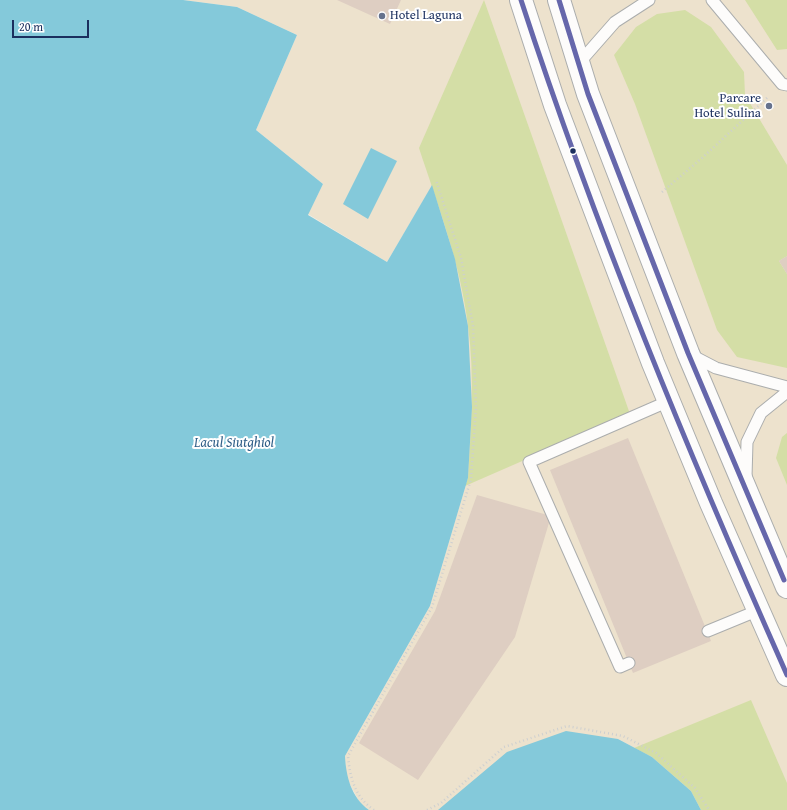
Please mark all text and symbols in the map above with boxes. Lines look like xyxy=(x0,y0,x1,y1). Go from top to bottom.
place label: Hotel Laguna xyxy=(390,8,462,24)
marker: Hotel Laguna xyxy=(377,11,387,21)
scale bar xyxy=(14,12,91,38)
text: 20 m xyxy=(19,18,43,35)
place label: Parcare Hotel Sulina xyxy=(694,91,761,122)
marker: Parcare Hotel Sulina xyxy=(764,101,774,111)
unlabelled marker xyxy=(568,146,578,156)
water label: Lacul Siutghiol xyxy=(194,435,274,451)

